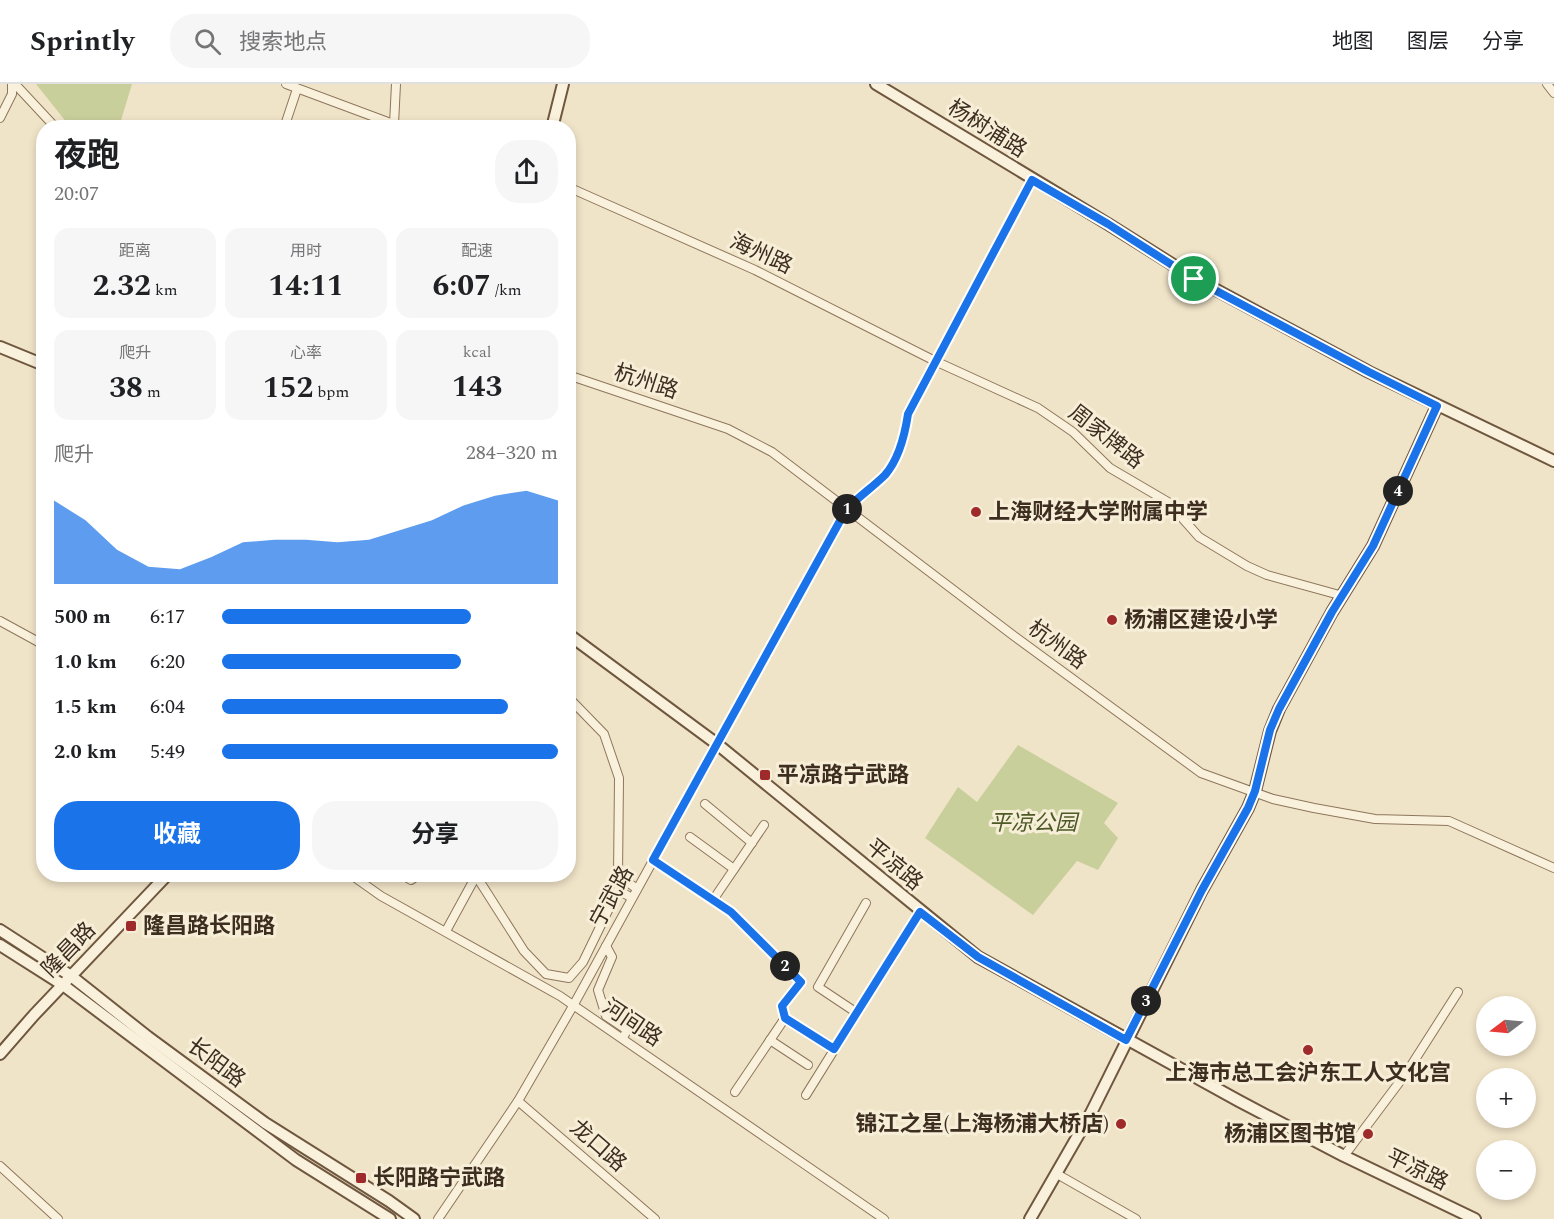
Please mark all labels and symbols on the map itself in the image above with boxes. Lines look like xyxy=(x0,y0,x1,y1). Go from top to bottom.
street label: 杨树浦路 xyxy=(941,92,1033,166)
street label: 海州路 xyxy=(724,225,798,283)
pin xyxy=(1168,253,1219,304)
street label: 杭州路 xyxy=(610,356,682,408)
street label: 周家牌路 xyxy=(1061,397,1151,477)
pin: 4 xyxy=(1383,476,1413,506)
pin: 1 xyxy=(832,494,862,524)
place label: 上海财经大学附属中学 xyxy=(988,496,1208,529)
marker: 上海财经大学附属中学 xyxy=(969,505,983,519)
place label: 杨浦区建设小学 xyxy=(1124,604,1278,637)
street label: 杭州路 xyxy=(1021,612,1093,678)
marker: 杨浦区建设小学 xyxy=(1105,613,1119,627)
place label: 平凉路宁武路 xyxy=(777,759,909,792)
marker: 平凉路宁武路 xyxy=(758,768,772,782)
park label: 平凉公园 xyxy=(989,807,1080,840)
street label: 平凉路 xyxy=(858,831,930,899)
street label: 宁武路 xyxy=(582,860,642,934)
place label: 隆昌路长阳路 xyxy=(143,910,275,943)
street label: 隆昌路 xyxy=(34,915,104,985)
marker: 隆昌路长阳路 xyxy=(124,919,138,933)
pin: 2 xyxy=(770,951,800,981)
pin: 3 xyxy=(1131,986,1161,1016)
street label: 河间路 xyxy=(595,991,669,1055)
north arrow xyxy=(1476,996,1536,1056)
street label: 长阳路 xyxy=(180,1030,252,1096)
marker: 上海市总工会沪东工人文化宫 xyxy=(1301,1043,1315,1057)
place label: 上海市总工会沪东工人文化宫 xyxy=(1165,1057,1451,1090)
place label: 锦江之星(上海杨浦大桥店) xyxy=(855,1108,1109,1141)
street label: 龙口路 xyxy=(562,1112,634,1180)
marker: 锦江之星(上海杨浦大桥店) xyxy=(1114,1117,1128,1131)
place label: 杨浦区图书馆 xyxy=(1224,1118,1356,1151)
marker: 杨浦区图书馆 xyxy=(1361,1127,1375,1141)
street label: 平凉路 xyxy=(1380,1141,1454,1199)
place label: 长阳路宁武路 xyxy=(373,1162,505,1195)
marker: 长阳路宁武路 xyxy=(354,1171,368,1185)

